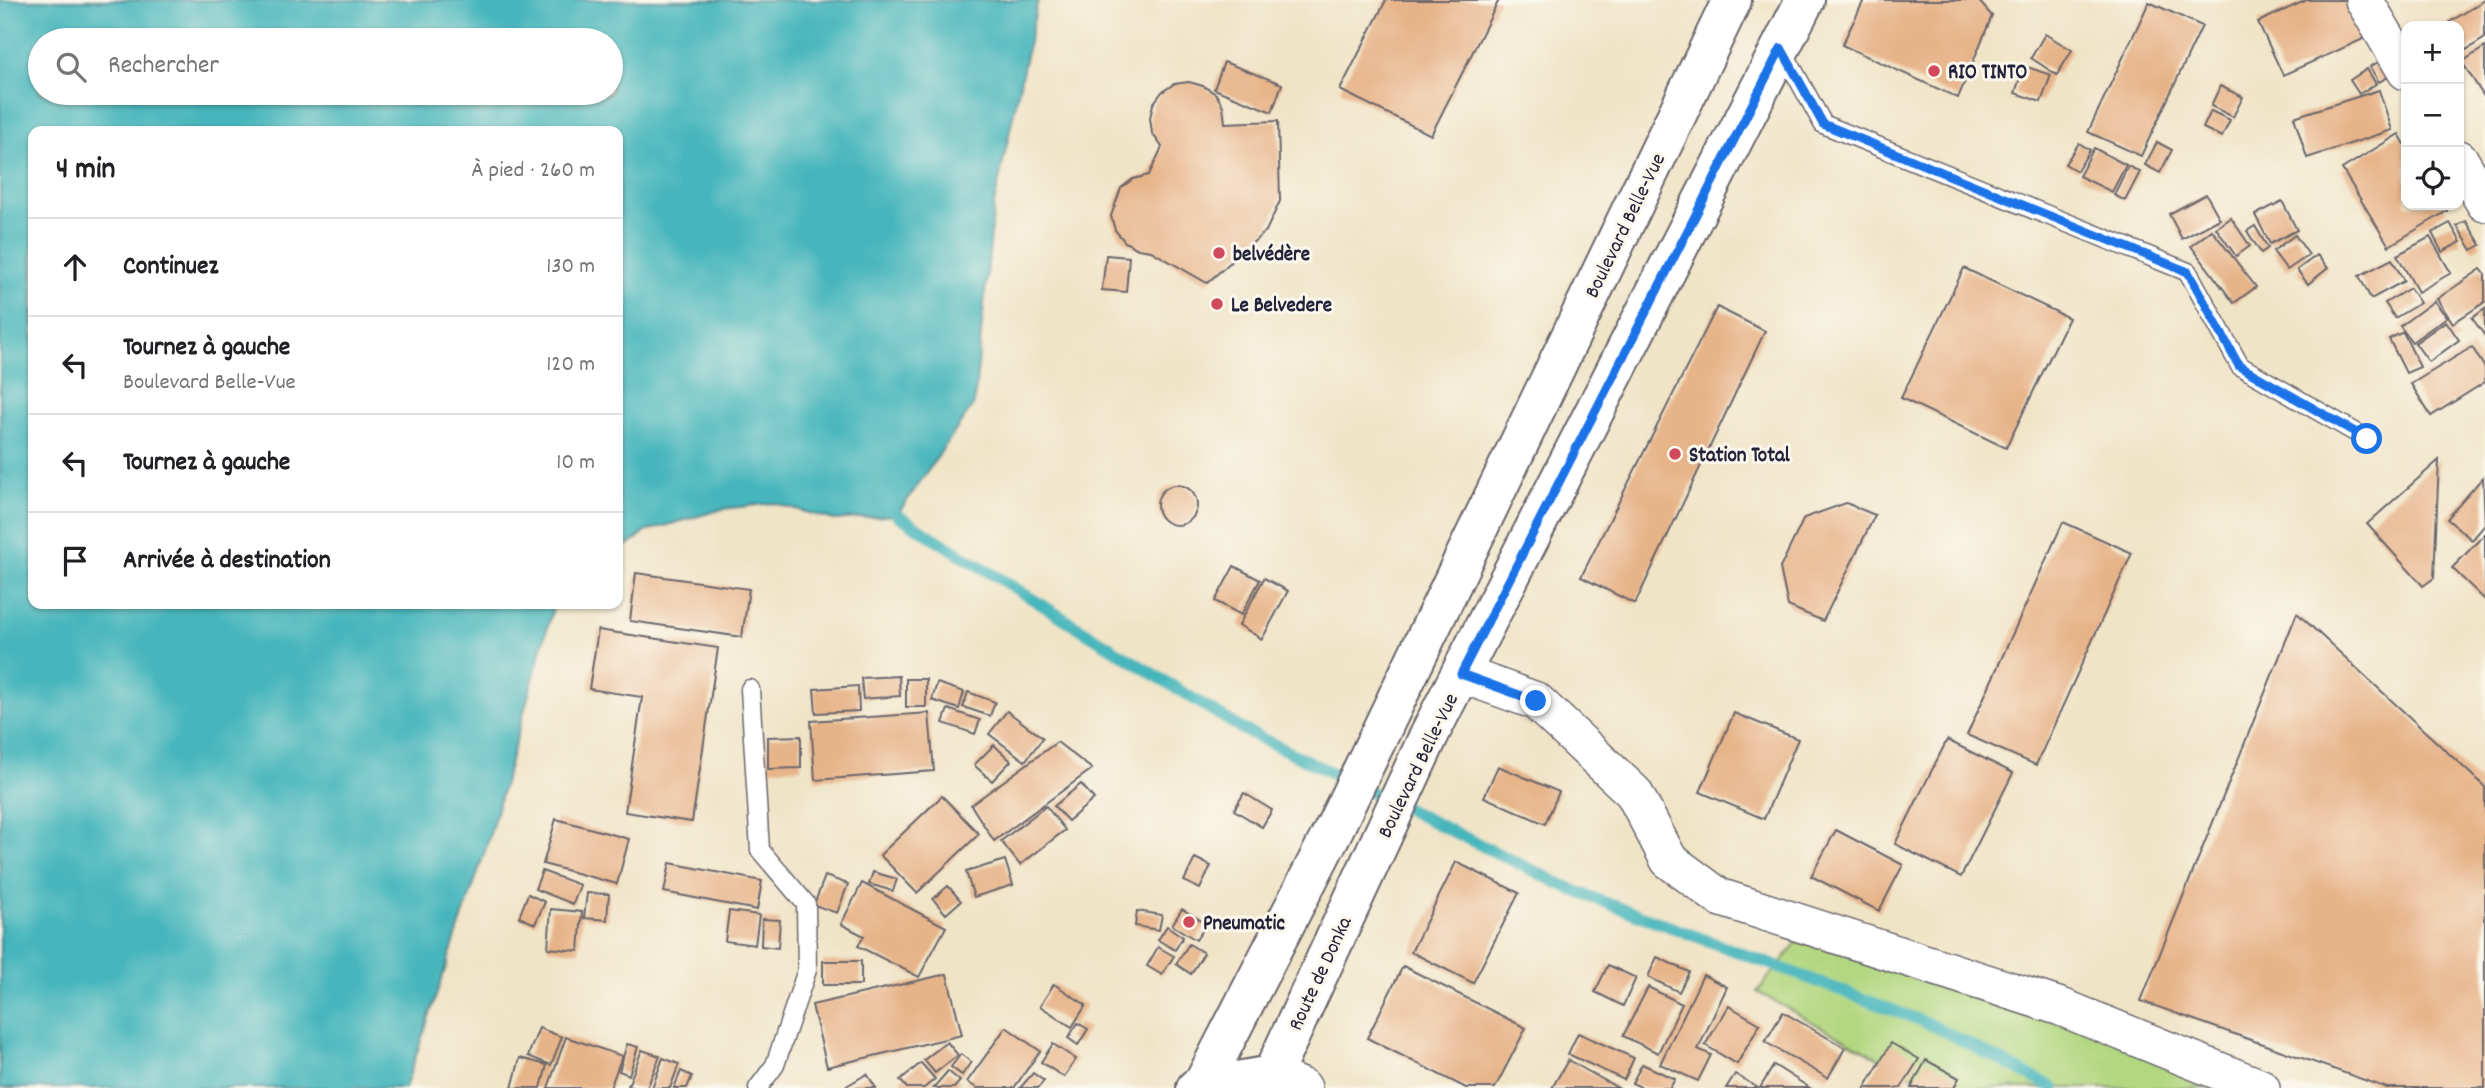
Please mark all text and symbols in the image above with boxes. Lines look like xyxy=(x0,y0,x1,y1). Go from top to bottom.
map controls xyxy=(2401,21,2464,210)
button: + xyxy=(2401,21,2464,84)
search box xyxy=(28,28,623,105)
icon: search xyxy=(52,48,90,86)
text: Rechercher xyxy=(108,48,219,85)
place label: RIO TINTO xyxy=(1948,59,2027,89)
marker: RIO TINTO xyxy=(1926,63,1942,79)
button: − xyxy=(2401,84,2464,147)
button: locate xyxy=(2401,147,2464,210)
street label: Boulevard Belle-Vue xyxy=(1579,149,1675,304)
text: 4 min xyxy=(56,150,115,193)
text: À pied · 260 m xyxy=(471,155,595,188)
place label: belvédère xyxy=(1233,241,1310,271)
marker: belvédère xyxy=(1211,245,1227,261)
icon: ahead xyxy=(56,248,94,286)
text: Continuez xyxy=(123,249,218,286)
text: 130 m xyxy=(546,251,595,284)
place label: Le Belvedere xyxy=(1231,292,1332,322)
marker: Le Belvedere xyxy=(1209,296,1225,312)
text: Tournez à gauche xyxy=(123,330,290,367)
icon: left xyxy=(56,346,94,384)
text: 120 m xyxy=(546,349,595,382)
text: Boulevard Belle-Vue xyxy=(123,367,296,400)
route start xyxy=(2351,423,2382,454)
place label: Station Total xyxy=(1689,442,1791,472)
icon: left xyxy=(56,444,94,482)
text: Tournez à gauche xyxy=(123,445,290,482)
marker: Station Total xyxy=(1667,446,1683,462)
text: 10 m xyxy=(556,447,595,480)
icon: arrive xyxy=(56,542,94,580)
text: Arrivée à destination xyxy=(123,543,331,580)
route end xyxy=(1520,685,1551,716)
street label: Boulevard Belle-Vue xyxy=(1372,689,1468,844)
place label: Pneumatic xyxy=(1203,910,1285,940)
street label: Route de Donka xyxy=(1282,911,1362,1036)
marker: Pneumatic xyxy=(1181,914,1197,930)

